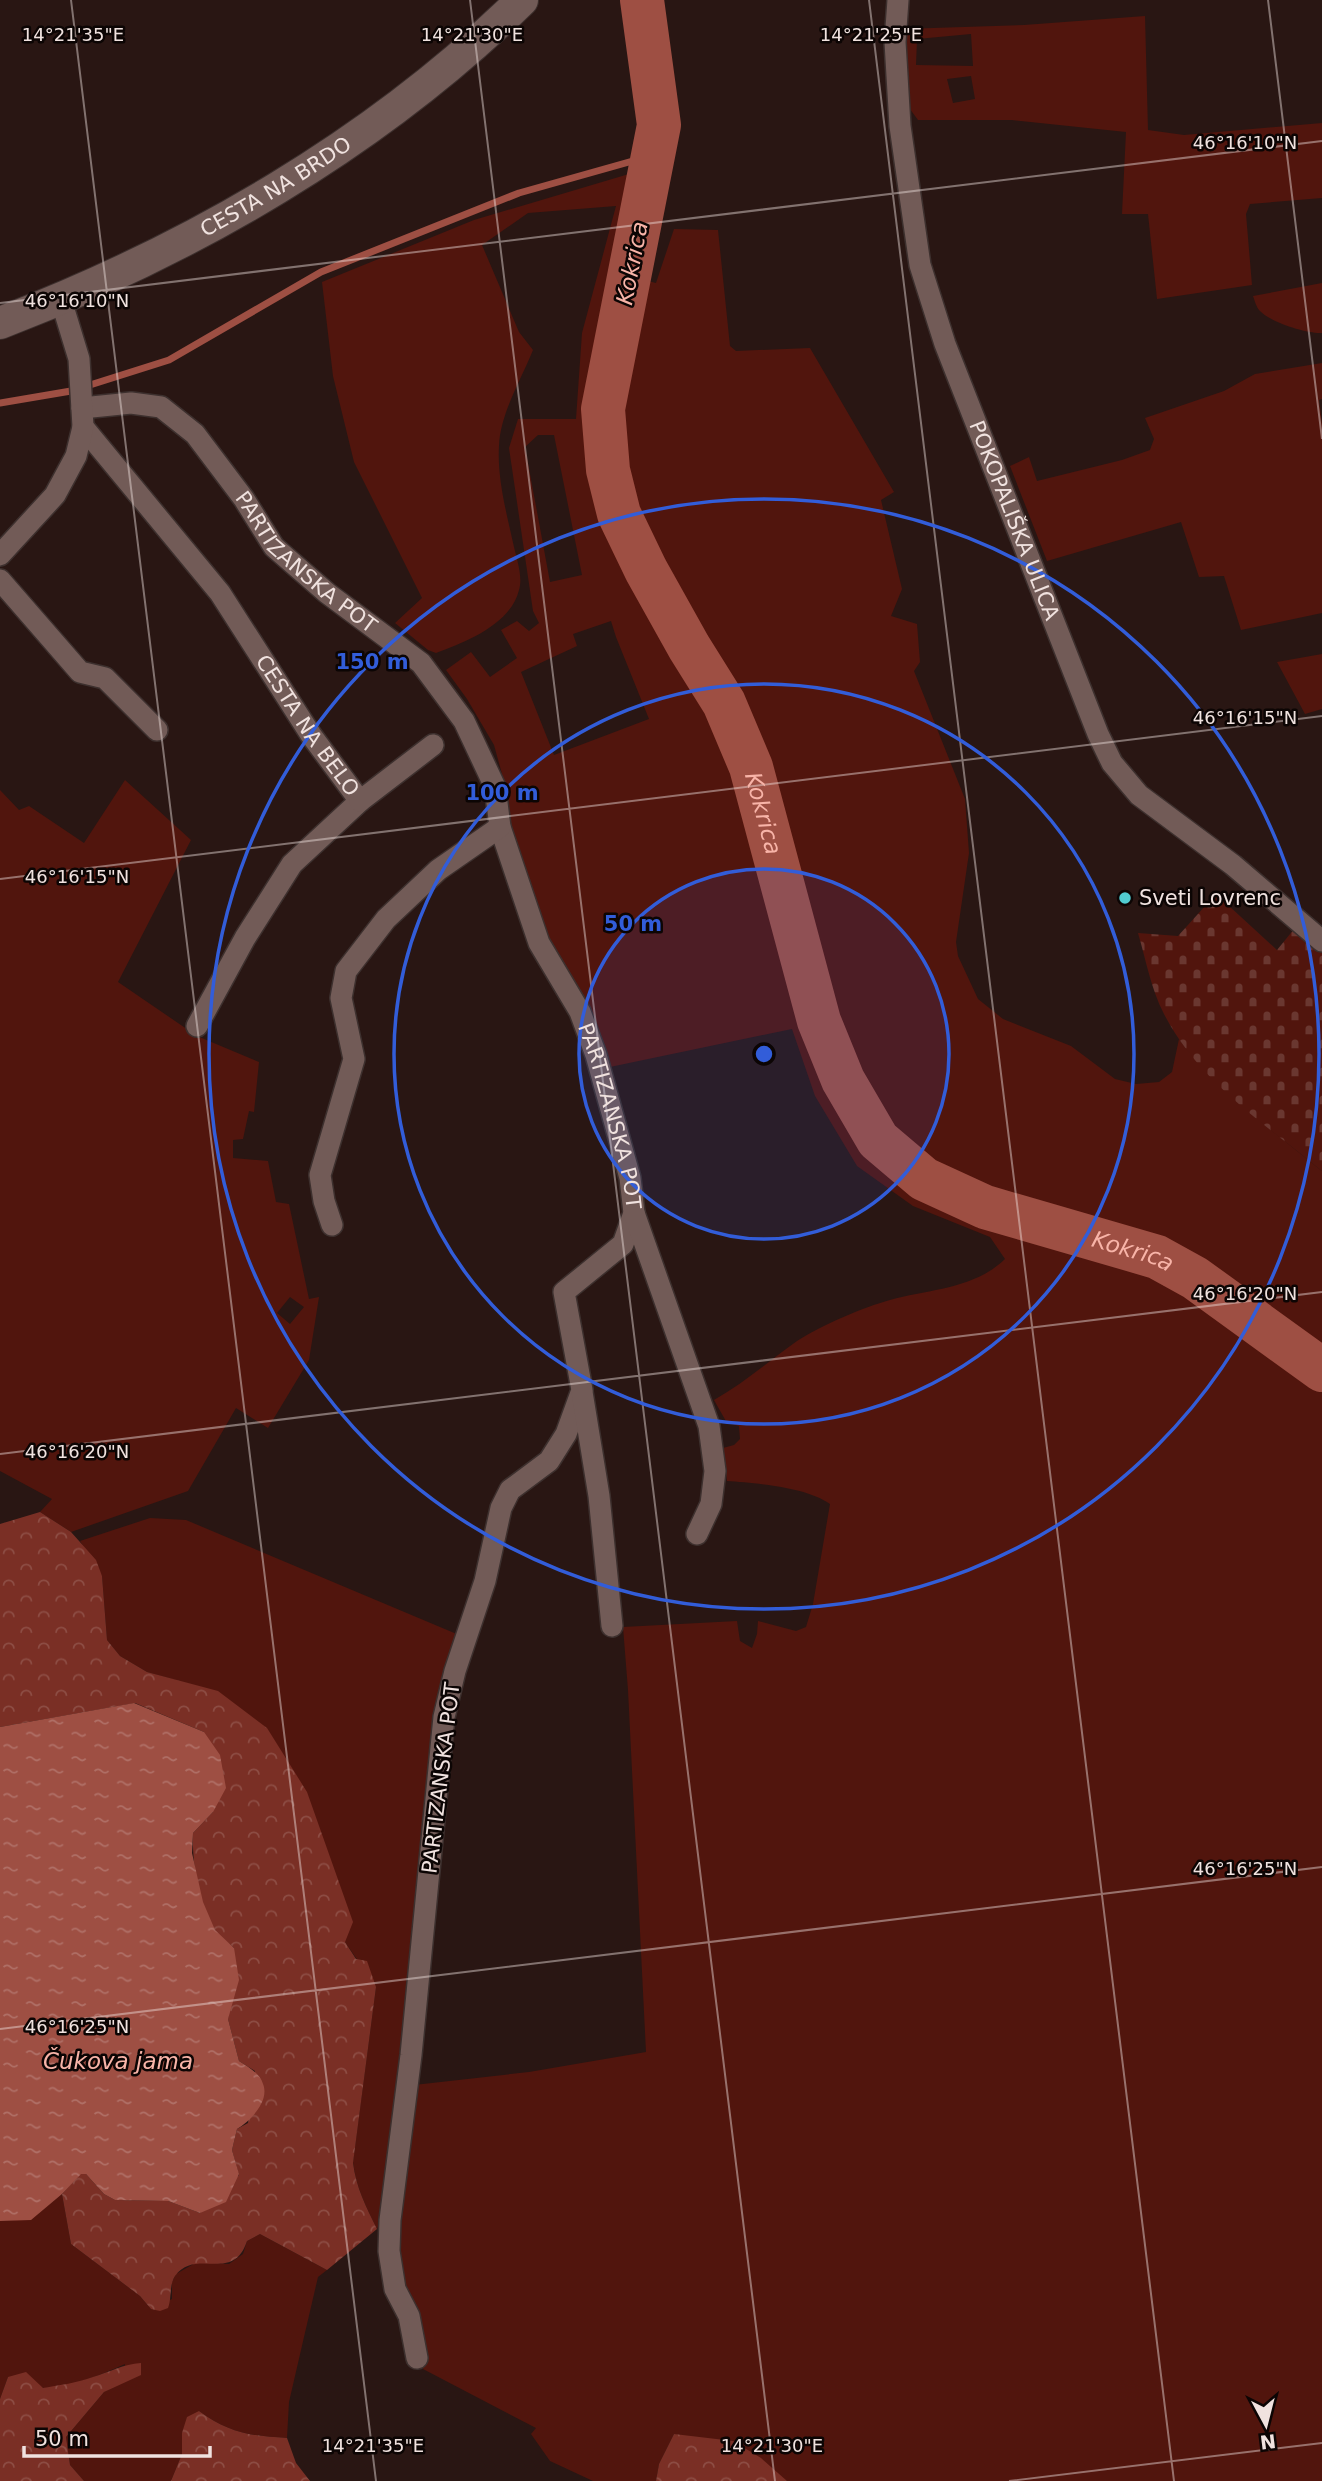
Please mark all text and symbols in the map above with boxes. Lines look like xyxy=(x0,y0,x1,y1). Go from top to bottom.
text: 14°21'35"E xyxy=(22,24,124,45)
text: 14°21'30"E xyxy=(421,24,523,45)
text: 14°21'25"E xyxy=(820,24,922,45)
street label: CESTA NA BRDO xyxy=(196,132,356,242)
text: 46°16'10"N xyxy=(1193,132,1297,153)
water label: Kokrica xyxy=(611,219,653,307)
text: 46°16'10"N xyxy=(25,290,129,311)
street label: POKOPALIŠKA ULICA xyxy=(964,417,1064,624)
street label: PARTIZANSKA POT xyxy=(231,487,382,638)
text: 150 m xyxy=(335,650,409,674)
street label: CESTA NA BELO xyxy=(251,651,364,801)
text: 46°16'15"N xyxy=(1193,707,1297,728)
water label: Kokrica xyxy=(740,769,787,857)
text: 100 m xyxy=(465,781,539,805)
text: 46°16'15"N xyxy=(25,866,129,887)
place label: Sveti Lovrenc xyxy=(1139,886,1281,910)
marker: Sveti Lovrenc xyxy=(1117,890,1133,906)
text: 50 m xyxy=(604,912,662,936)
street label: PARTIZANSKA POT xyxy=(573,1020,645,1211)
centre of rings xyxy=(752,1042,776,1066)
water label: Kokrica xyxy=(1089,1226,1179,1277)
text: 46°16'20"N xyxy=(1193,1283,1297,1304)
text: 46°16'20"N xyxy=(25,1441,129,1462)
street label: PARTIZANSKA POT xyxy=(417,1681,465,1875)
text: 46°16'25"N xyxy=(1193,1858,1297,1879)
text: 46°16'25"N xyxy=(25,2016,129,2037)
water label: Čukova jama xyxy=(43,2047,193,2074)
north arrow xyxy=(1231,2390,1301,2460)
scale bar xyxy=(24,2414,210,2458)
text: 50 m xyxy=(35,2427,89,2451)
text: N xyxy=(1259,2430,1277,2454)
text: 14°21'35"E xyxy=(322,2435,424,2456)
text: 14°21'30"E xyxy=(721,2435,823,2456)

